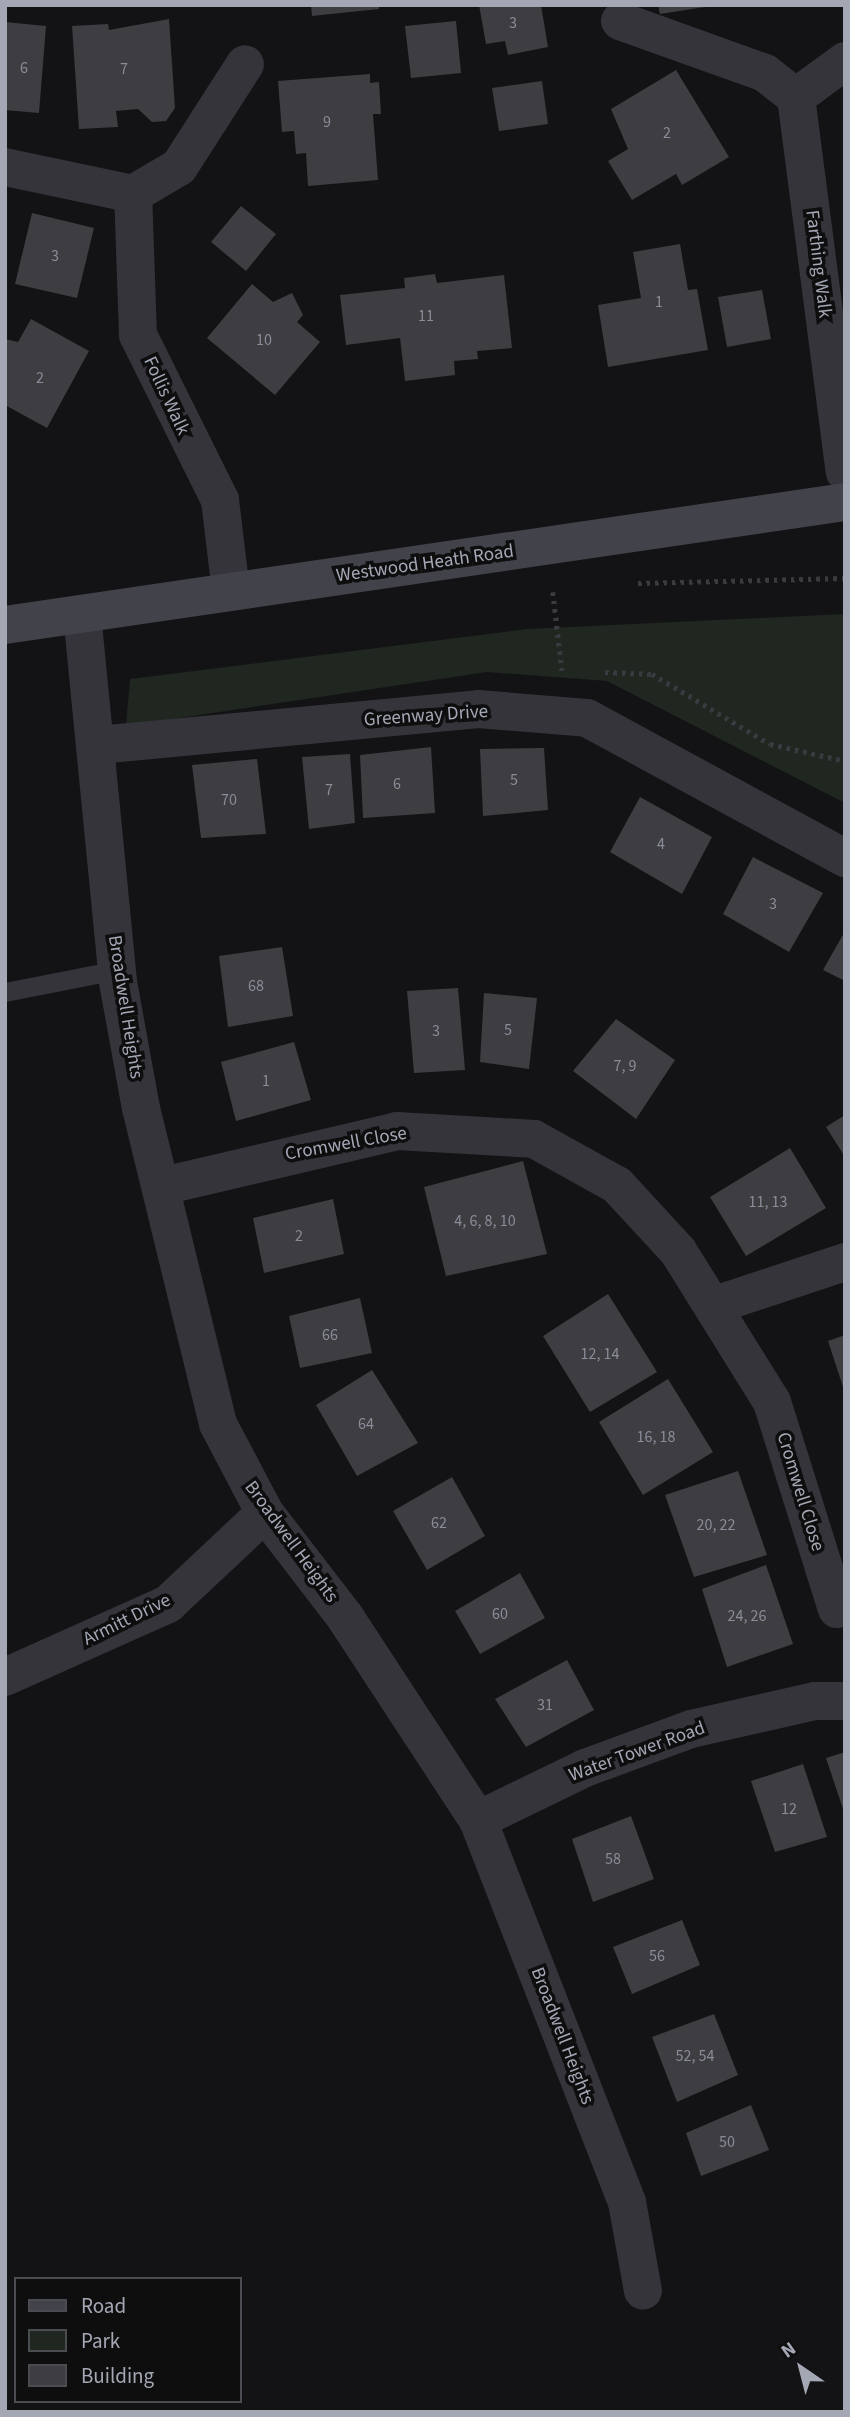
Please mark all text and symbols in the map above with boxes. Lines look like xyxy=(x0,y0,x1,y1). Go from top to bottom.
house number: 3 xyxy=(509,13,517,33)
house number: 6 xyxy=(20,58,28,78)
house number: 7 xyxy=(120,59,128,79)
house number: 9 xyxy=(323,112,331,132)
house number: 2 xyxy=(663,123,671,143)
street label: Farthing Walk xyxy=(800,209,836,319)
house number: 3 xyxy=(51,246,59,266)
house number: 1 xyxy=(655,292,663,312)
house number: 11 xyxy=(418,306,434,326)
house number: 10 xyxy=(256,330,272,350)
street label: Follis Walk xyxy=(138,353,194,439)
house number: 2 xyxy=(36,368,44,388)
street label: Westwood Heath Road xyxy=(335,540,515,588)
street label: Greenway Drive xyxy=(363,700,489,732)
house number: 5 xyxy=(510,770,518,790)
house number: 6 xyxy=(393,774,401,794)
house number: 7 xyxy=(325,780,333,800)
house number: 70 xyxy=(221,790,237,810)
house number: 4 xyxy=(657,834,665,854)
house number: 3 xyxy=(769,894,777,914)
street label: Broadwell Heights xyxy=(102,934,148,1080)
house number: 68 xyxy=(248,976,264,996)
house number: 5 xyxy=(504,1020,512,1040)
house number: 3 xyxy=(432,1021,440,1041)
house number: 7, 9 xyxy=(613,1056,637,1076)
house number: 1 xyxy=(262,1071,270,1091)
street label: Cromwell Close xyxy=(283,1122,409,1166)
house number: 11, 13 xyxy=(749,1192,787,1212)
house number: 4, 6, 8, 10 xyxy=(454,1211,516,1231)
house number: 2 xyxy=(295,1226,303,1246)
house number: 66 xyxy=(322,1325,338,1345)
house number: 12, 14 xyxy=(581,1344,619,1364)
house number: 64 xyxy=(358,1414,374,1434)
house number: 16, 18 xyxy=(637,1427,675,1447)
street label: Cromwell Close xyxy=(771,1430,829,1554)
street label: Broadwell Heights xyxy=(239,1477,343,1607)
house number: 62 xyxy=(431,1513,447,1533)
house number: 20, 22 xyxy=(697,1515,735,1535)
street label: Armitt Drive xyxy=(79,1589,175,1651)
house number: 60 xyxy=(492,1604,508,1624)
house number: 24, 26 xyxy=(728,1606,766,1626)
house number: 31 xyxy=(537,1695,553,1715)
street label: Water Tower Road xyxy=(566,1717,708,1787)
house number: 12 xyxy=(781,1799,797,1819)
house number: 58 xyxy=(605,1849,621,1869)
house number: 56 xyxy=(649,1946,665,1966)
street label: Broadwell Heights xyxy=(525,1964,599,2108)
house number: 52, 54 xyxy=(676,2046,714,2066)
house number: 50 xyxy=(719,2132,735,2152)
legend xyxy=(14,2277,242,2403)
text: Road xyxy=(81,2291,126,2321)
text: Park xyxy=(81,2326,120,2356)
north arrow xyxy=(766,2333,836,2403)
text: N xyxy=(776,2336,802,2365)
text: Building xyxy=(81,2361,154,2391)

